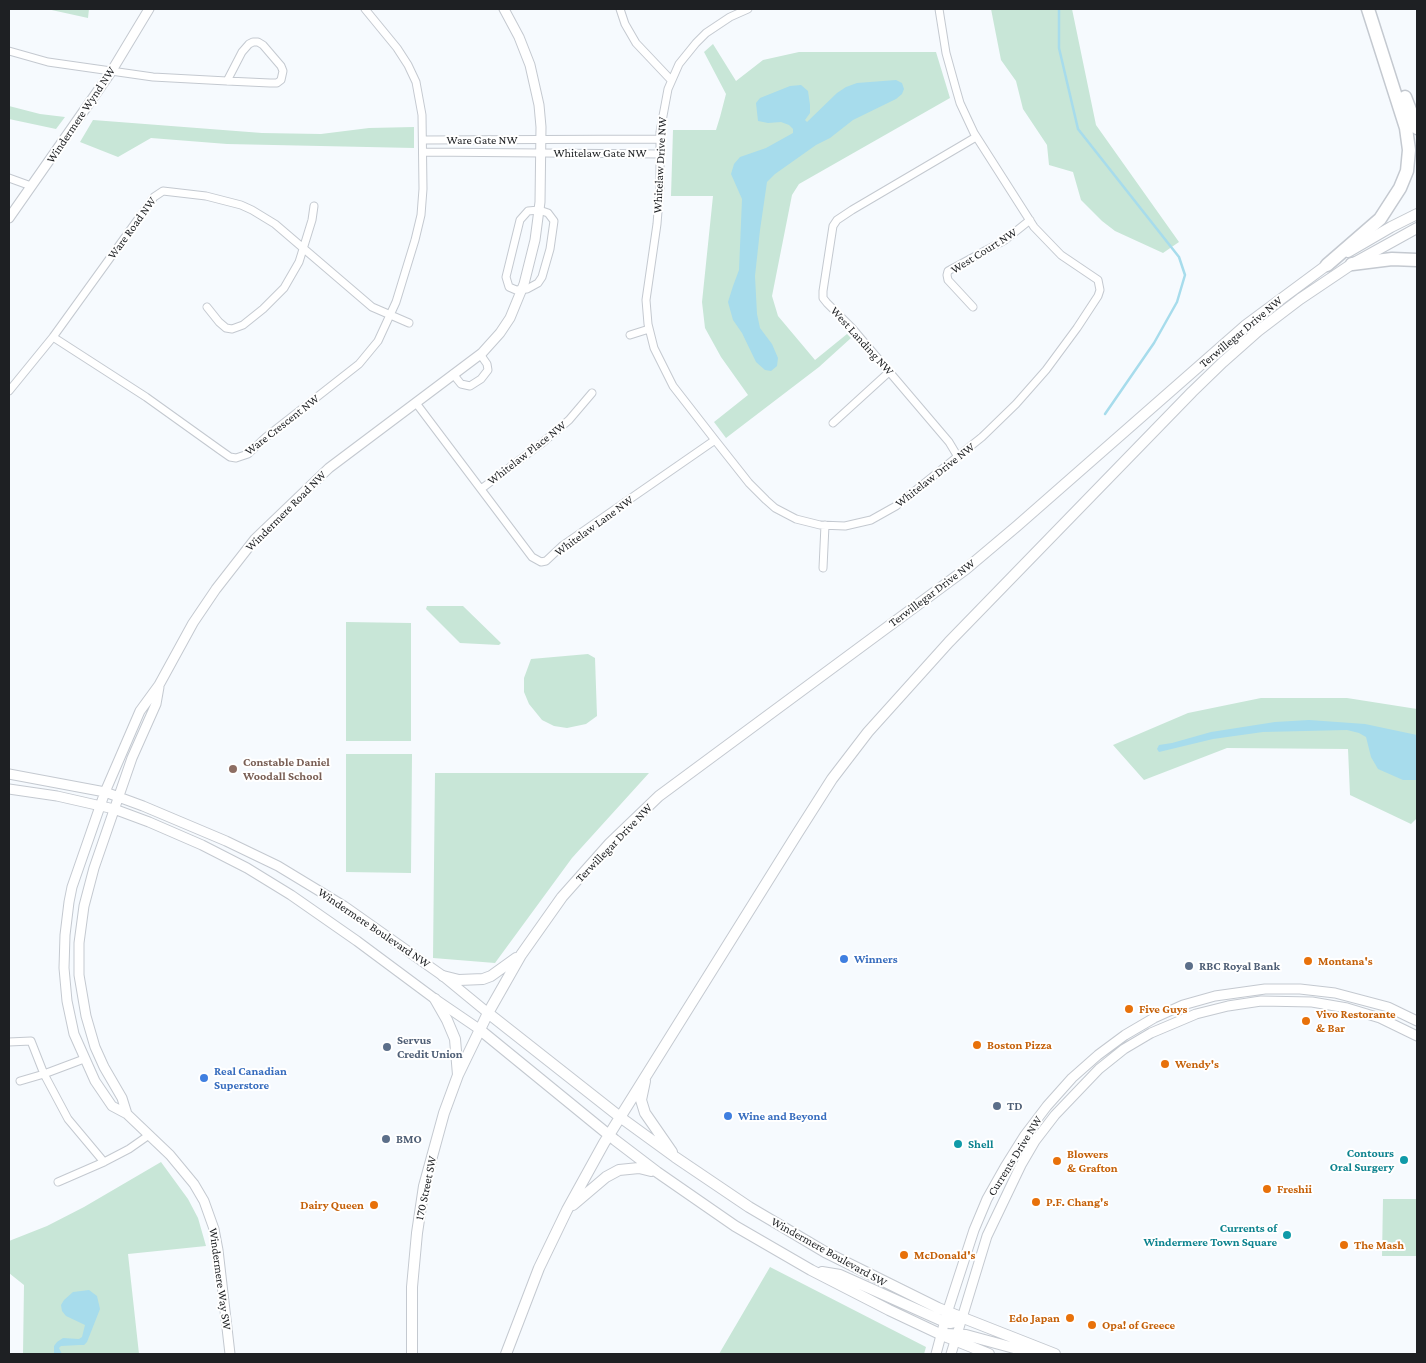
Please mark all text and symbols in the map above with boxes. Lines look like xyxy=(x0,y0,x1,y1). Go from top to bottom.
street label: Windermere Wynd NW xyxy=(43,64,119,166)
street label: Whitelaw Drive NW xyxy=(650,116,670,214)
street label: Ware Gate NW xyxy=(446,133,518,147)
street label: Whitelaw Gate NW xyxy=(554,146,646,160)
street label: Ware Road NW xyxy=(105,194,159,262)
street label: West Court NW xyxy=(948,225,1020,277)
street label: Terwillegar Drive NW xyxy=(1196,293,1286,371)
street label: West Landing NW xyxy=(827,304,897,378)
street label: Ware Crescent NW xyxy=(242,391,322,459)
street label: Whitelaw Place NW xyxy=(485,418,569,488)
street label: Whitelaw Drive NW xyxy=(892,440,978,510)
street label: Windermere Road NW xyxy=(243,468,329,554)
street label: Whitelaw Lane NW xyxy=(552,493,636,559)
street label: Terwillegar Drive NW xyxy=(886,556,978,630)
place label: Constable Daniel Woodall School xyxy=(243,755,330,783)
marker: Constable Daniel Woodall School xyxy=(227,763,239,775)
street label: Terwillegar Drive NW xyxy=(573,800,655,886)
street label: Windermere Boulevard NW xyxy=(315,885,433,971)
place label: Winners xyxy=(854,952,898,966)
marker: Winners xyxy=(838,953,850,965)
place label: Montana's xyxy=(1318,954,1373,968)
marker: Montana's xyxy=(1302,955,1314,967)
place label: RBC Royal Bank xyxy=(1199,959,1280,973)
marker: RBC Royal Bank xyxy=(1183,960,1195,972)
place label: Five Guys xyxy=(1139,1002,1187,1016)
marker: Five Guys xyxy=(1123,1003,1135,1015)
place label: Vivo Restorante & Bar xyxy=(1316,1007,1396,1035)
marker: Vivo Restorante & Bar xyxy=(1300,1015,1312,1027)
place label: Servus Credit Union xyxy=(397,1033,463,1061)
place label: Boston Pizza xyxy=(987,1038,1052,1052)
marker: Boston Pizza xyxy=(971,1039,983,1051)
marker: Servus Credit Union xyxy=(381,1041,393,1053)
place label: Wendy's xyxy=(1175,1057,1219,1071)
marker: Wendy's xyxy=(1159,1058,1171,1070)
place label: Real Canadian Superstore xyxy=(214,1064,287,1092)
marker: Real Canadian Superstore xyxy=(198,1072,210,1084)
place label: TD xyxy=(1007,1099,1022,1113)
marker: TD xyxy=(991,1100,1003,1112)
place label: Wine and Beyond xyxy=(738,1109,827,1123)
marker: Wine and Beyond xyxy=(722,1110,734,1122)
street label: Currents Drive NW xyxy=(985,1113,1045,1199)
place label: BMO xyxy=(396,1132,422,1146)
marker: BMO xyxy=(380,1133,392,1145)
place label: Shell xyxy=(968,1137,993,1151)
marker: Shell xyxy=(952,1138,964,1150)
place label: Contours Oral Surgery xyxy=(1330,1146,1394,1174)
place label: Blowers & Grafton xyxy=(1067,1147,1118,1175)
marker: Contours Oral Surgery xyxy=(1398,1154,1410,1166)
street label: 170 Street SW xyxy=(412,1155,440,1221)
marker: Blowers & Grafton xyxy=(1051,1155,1063,1167)
place label: Freshii xyxy=(1277,1182,1312,1196)
marker: Freshii xyxy=(1261,1183,1273,1195)
place label: P.F. Chang's xyxy=(1046,1195,1108,1209)
marker: P.F. Chang's xyxy=(1030,1196,1042,1208)
place label: Dairy Queen xyxy=(300,1198,364,1212)
marker: Dairy Queen xyxy=(368,1199,380,1211)
street label: Windermere Boulevard SW xyxy=(769,1214,889,1290)
place label: Currents of Windermere Town Square xyxy=(1144,1221,1277,1249)
street label: Windermere Way SW xyxy=(206,1227,234,1331)
marker: Currents of Windermere Town Square xyxy=(1281,1229,1293,1241)
place label: The Mash xyxy=(1354,1238,1404,1252)
marker: The Mash xyxy=(1338,1239,1350,1251)
place label: McDonald's xyxy=(914,1248,975,1262)
marker: McDonald's xyxy=(898,1249,910,1261)
place label: Edo Japan xyxy=(1009,1311,1060,1325)
marker: Edo Japan xyxy=(1064,1312,1076,1324)
place label: Opa! of Greece xyxy=(1102,1318,1175,1332)
marker: Opa! of Greece xyxy=(1086,1319,1098,1331)

